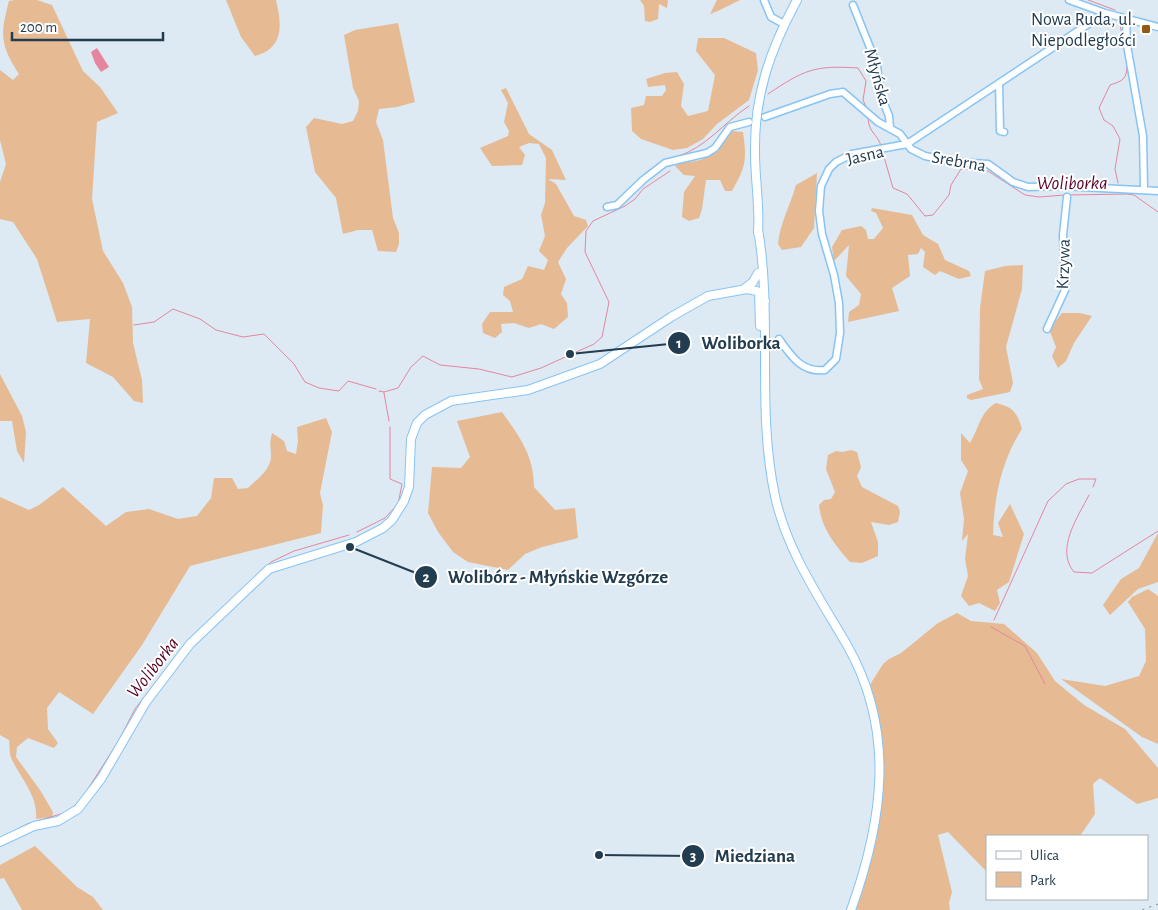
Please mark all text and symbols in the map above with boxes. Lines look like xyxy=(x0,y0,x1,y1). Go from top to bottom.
scale bar xyxy=(12,10,164,42)
place label: Nowa Ruda, ul. Niepodległości xyxy=(1031,11,1136,50)
text: 200 m xyxy=(20,20,57,35)
marker: Nowa Ruda, ul. Niepodległości xyxy=(1140,23,1152,35)
street label: Młyńska xyxy=(860,47,894,108)
street label: Jasna xyxy=(845,143,886,169)
street label: Srebrna xyxy=(930,148,987,176)
water label: Woliborka xyxy=(1036,174,1108,193)
street label: Krzywa xyxy=(1054,238,1074,290)
callout: Woliborka xyxy=(666,326,791,360)
text: Woliborka xyxy=(701,334,781,353)
text: 1 xyxy=(676,336,682,351)
callout: Wolibórz - Młyńskie Wzgórze xyxy=(413,560,679,594)
text: Wolibórz - Młyńskie Wzgórze xyxy=(448,568,668,587)
text: 2 xyxy=(422,570,430,585)
water label: Woliborka xyxy=(124,634,183,702)
legend xyxy=(986,835,1148,900)
callout: Miedziana xyxy=(680,839,806,873)
text: Miedziana xyxy=(715,847,795,866)
text: Ulica xyxy=(1030,848,1059,863)
text: 3 xyxy=(690,849,696,864)
text: Park xyxy=(1030,873,1056,888)

